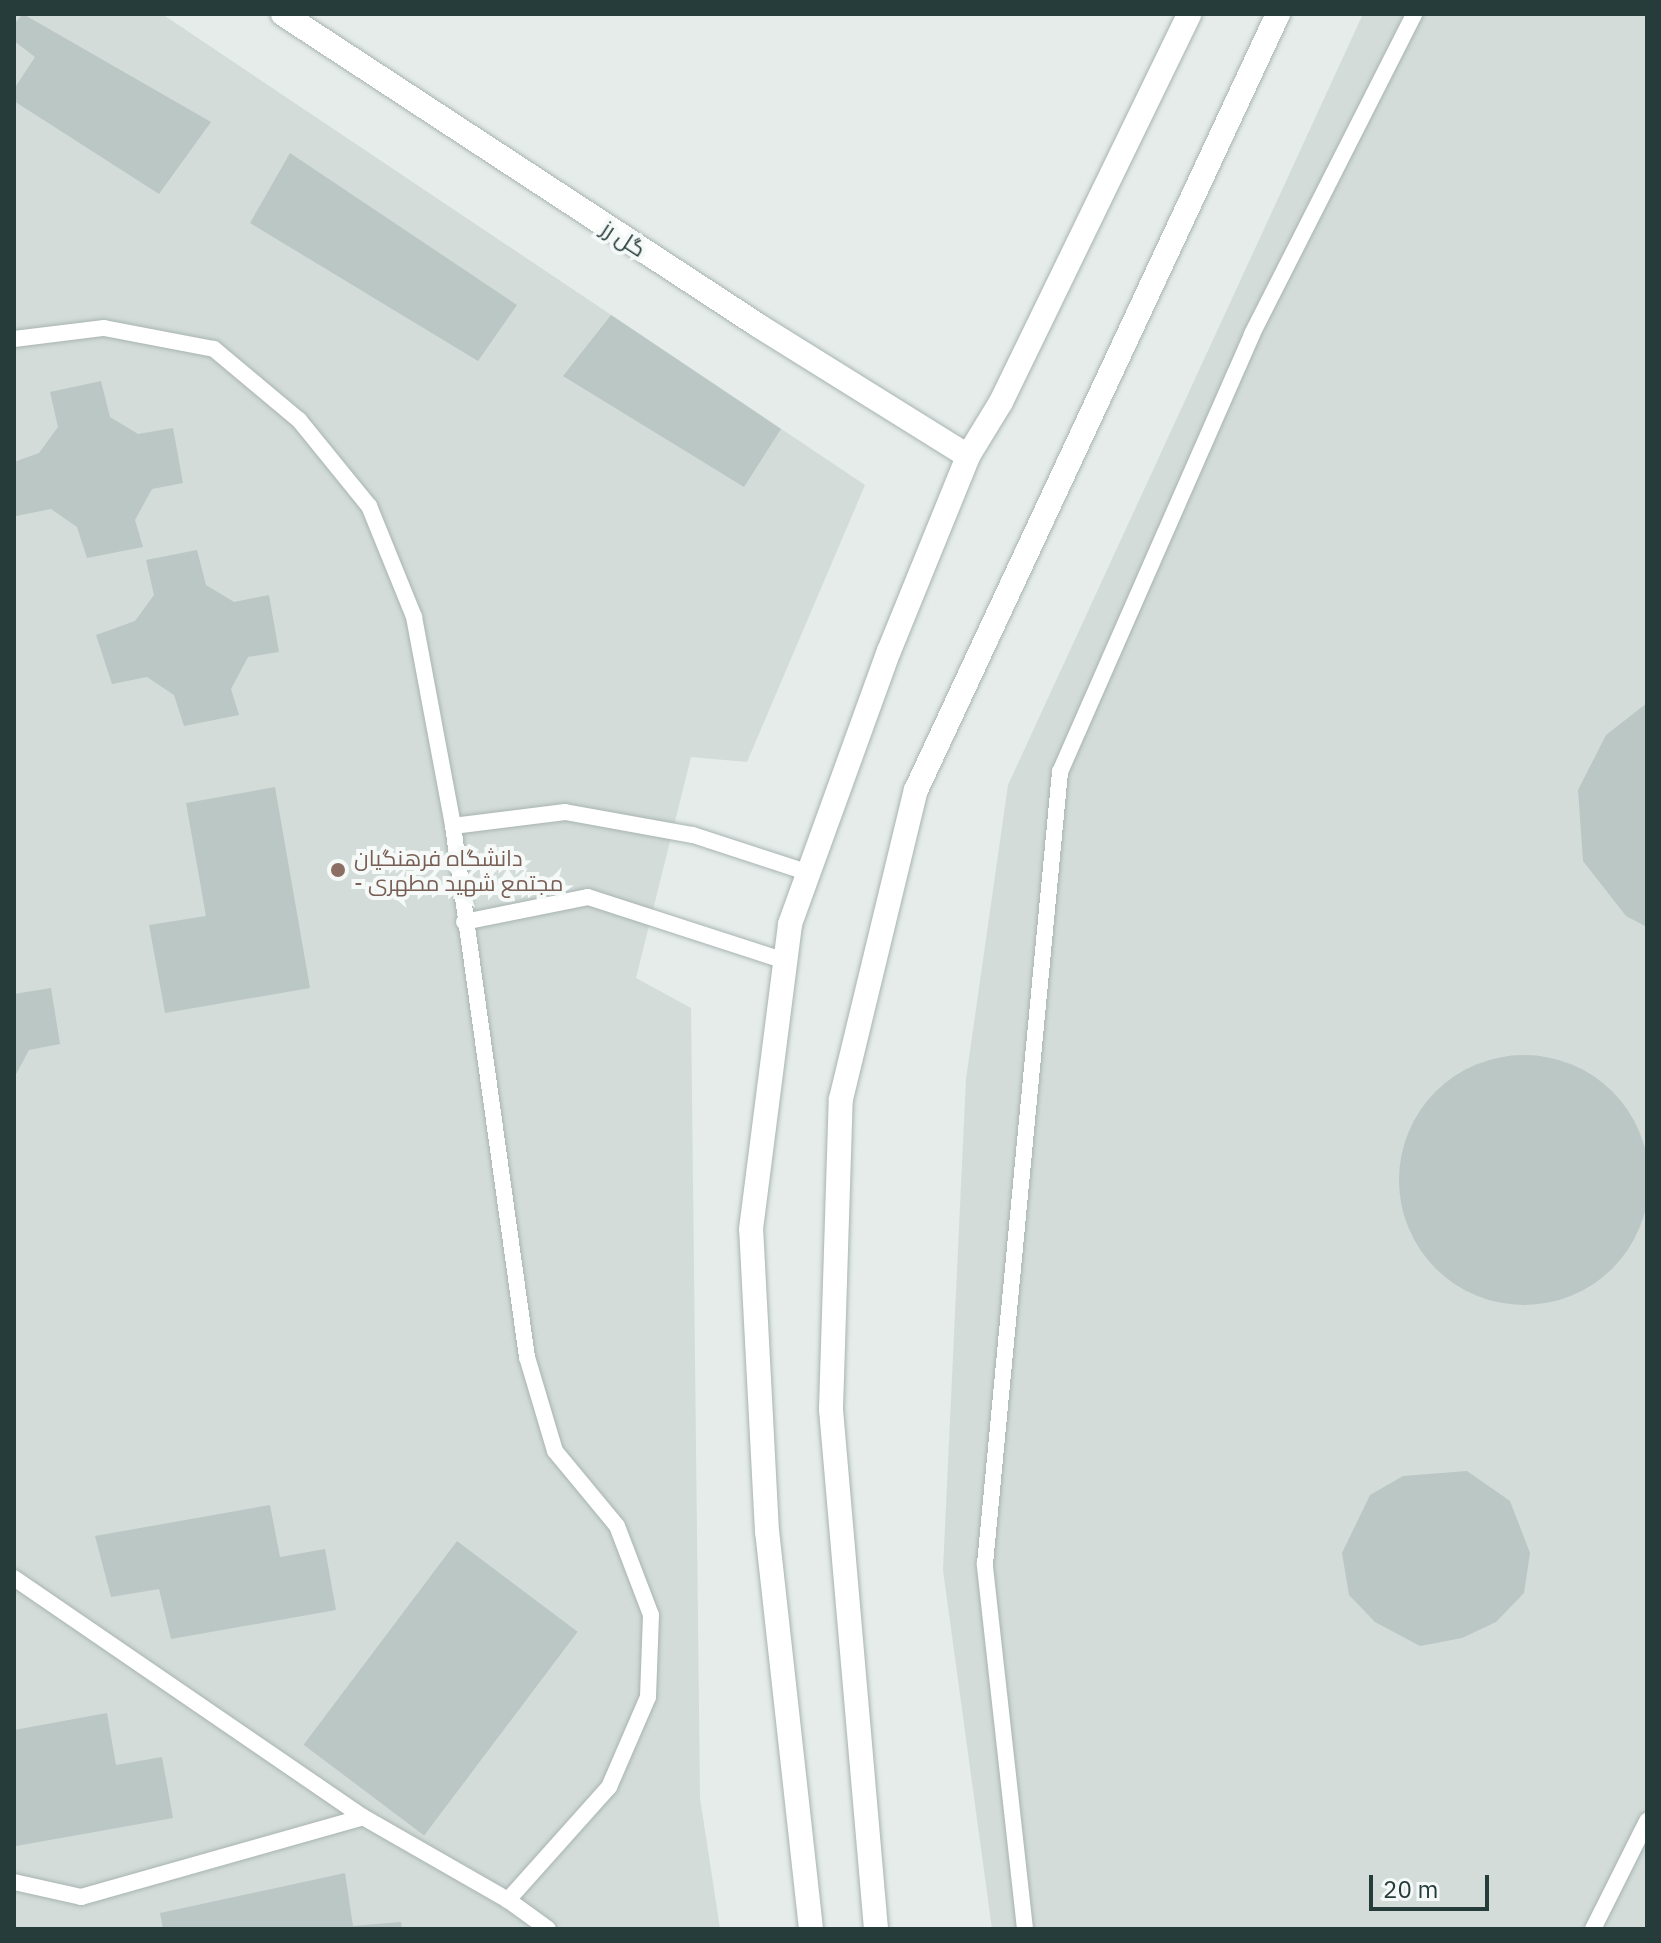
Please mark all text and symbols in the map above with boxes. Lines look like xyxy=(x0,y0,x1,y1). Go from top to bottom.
street label: گل رز xyxy=(597,214,651,262)
place label: دانشگاه فرهنگیان - مجتمع شهید مطهری xyxy=(354,844,563,896)
marker: دانشگاه فرهنگیان - مجتمع شهید مطهری xyxy=(329,861,347,879)
scale bar xyxy=(1373,1859,1493,1909)
text: 20 m xyxy=(1383,1873,1438,1905)

